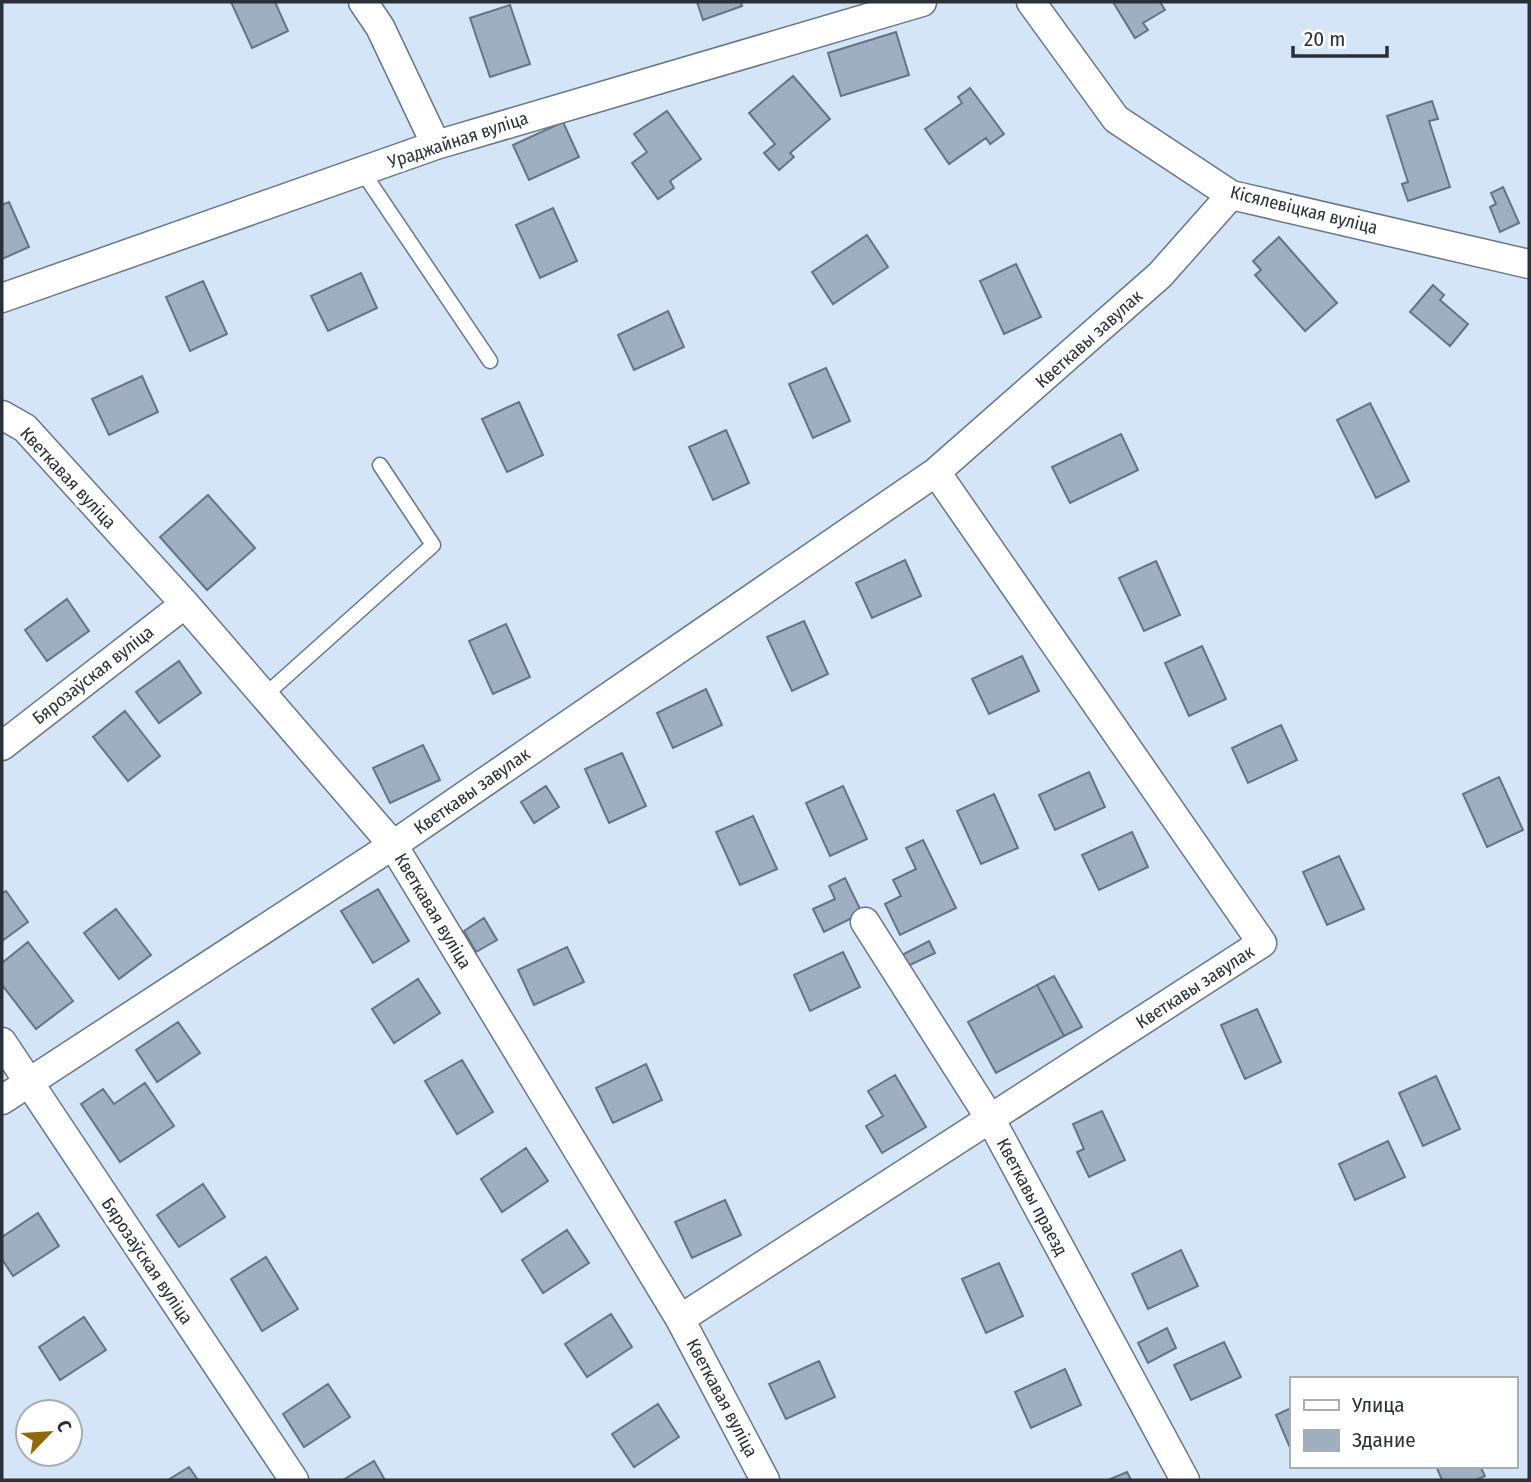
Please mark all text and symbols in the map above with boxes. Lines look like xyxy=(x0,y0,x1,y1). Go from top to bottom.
scale bar xyxy=(1293,14,1388,58)
text: 20 m xyxy=(1304,26,1345,52)
street label: Ураджайная вуліца xyxy=(384,107,531,173)
street label: Кісялевіцкая вуліца xyxy=(1228,181,1380,239)
street label: Кветкавы завулак xyxy=(1031,285,1147,393)
street label: Кветкавая вуліца xyxy=(15,423,121,534)
street label: Бярозаўская вуліца xyxy=(28,621,158,729)
street label: Кветкавы завулак xyxy=(410,743,535,839)
street label: Кветкавая вуліца xyxy=(390,849,476,973)
street label: Кветкавы завулак xyxy=(1132,940,1259,1033)
street label: Кветкавы праезд xyxy=(992,1135,1072,1259)
street label: Бярозаўская вуліца xyxy=(97,1194,198,1329)
street label: Кветкавая вуліца xyxy=(682,1335,763,1461)
legend xyxy=(1290,1377,1517,1468)
text: Улица xyxy=(1351,1392,1405,1418)
north arrow xyxy=(14,1398,84,1468)
text: С xyxy=(51,1417,76,1435)
text: Здание xyxy=(1352,1427,1416,1453)

